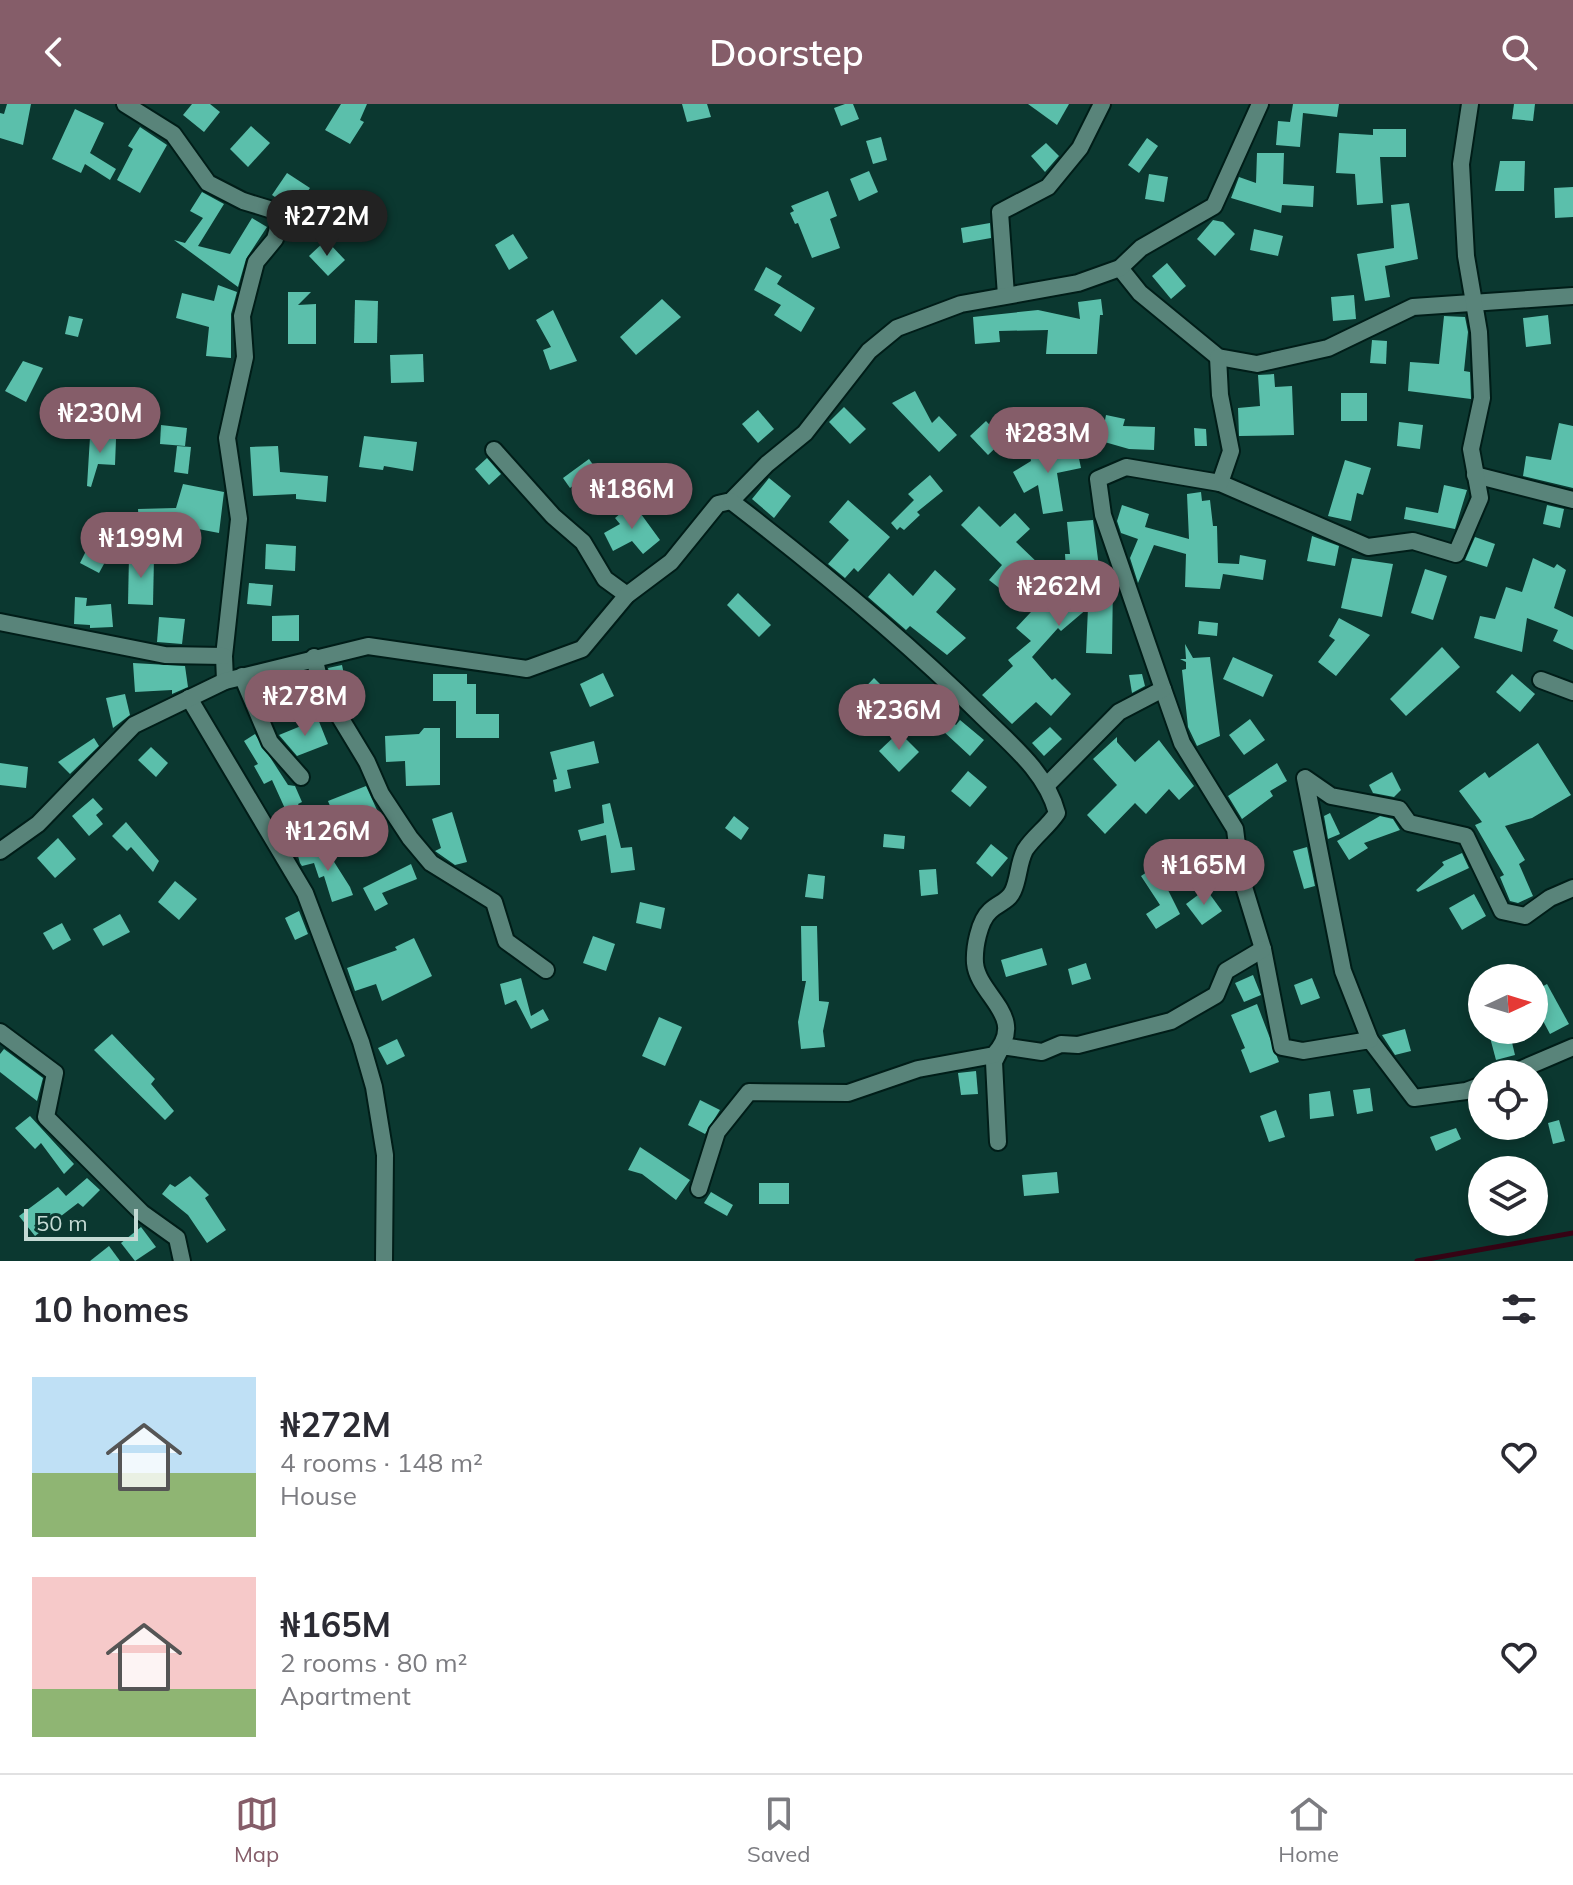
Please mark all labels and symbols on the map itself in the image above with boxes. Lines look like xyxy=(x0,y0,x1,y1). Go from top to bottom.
pin: ₦272M xyxy=(271,190,383,258)
pin: ₦230M xyxy=(44,387,156,455)
pin: ₦283M xyxy=(992,407,1104,475)
pin: ₦186M xyxy=(576,463,688,531)
pin: ₦199M xyxy=(85,512,197,580)
pin: ₦262M xyxy=(1003,560,1115,628)
pin: ₦278M xyxy=(249,670,361,738)
pin: ₦236M xyxy=(843,684,955,752)
pin: ₦126M xyxy=(272,805,384,873)
pin: ₦165M xyxy=(1148,839,1260,907)
north arrow xyxy=(1468,964,1548,1044)
scale bar xyxy=(24,1205,138,1241)

